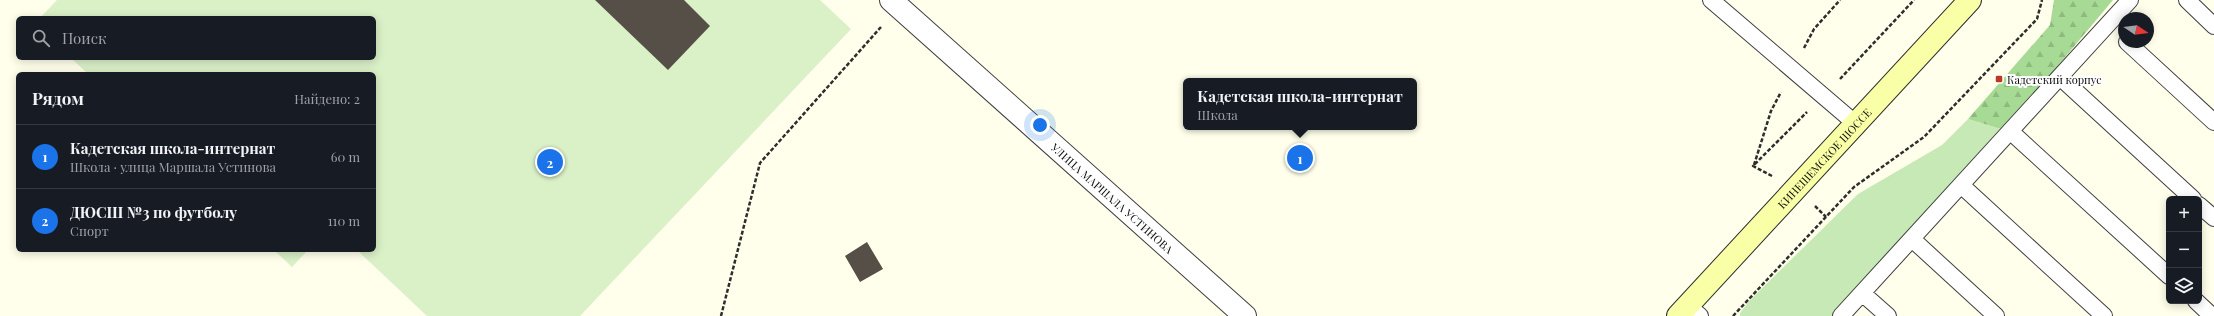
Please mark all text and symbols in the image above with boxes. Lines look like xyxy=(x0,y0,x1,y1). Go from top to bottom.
north arrow xyxy=(2118,12,2154,48)
search box xyxy=(16,16,376,60)
icon: search xyxy=(30,27,52,49)
text: Поиск xyxy=(62,28,107,48)
place label: Кадетский корпус xyxy=(2007,72,2102,87)
marker: Кадетский корпус xyxy=(1994,74,2004,84)
popup xyxy=(1183,78,1417,130)
text: Кадетская школа-интернат xyxy=(1197,86,1403,106)
text: Рядом xyxy=(32,87,84,109)
text: Найдено: 2 xyxy=(294,90,360,107)
street label: КИНЕШЕМСКОЕ ШОССЕ xyxy=(1774,104,1874,212)
text: Школа xyxy=(1197,106,1238,123)
your location xyxy=(1030,115,1050,135)
text: Кадетская школа-интернат xyxy=(70,138,275,158)
street label: УЛИЦА МАРШАЛА УСТИНОВА xyxy=(1048,139,1177,256)
pin: 1 xyxy=(1287,143,1313,173)
pin: 2 xyxy=(537,147,563,177)
text: 1 xyxy=(43,148,47,165)
text: 60 m xyxy=(331,148,360,165)
text: Школа · улица Маршала Устинова xyxy=(70,158,276,175)
map controls xyxy=(2166,196,2202,304)
button: + xyxy=(2166,196,2202,232)
text: ДЮСШ №3 по футболу xyxy=(70,202,237,222)
text: 2 xyxy=(42,212,48,229)
text: 110 m xyxy=(328,212,360,229)
text: Спорт xyxy=(70,222,109,239)
button: − xyxy=(2166,232,2202,268)
button: layers xyxy=(2166,268,2202,304)

